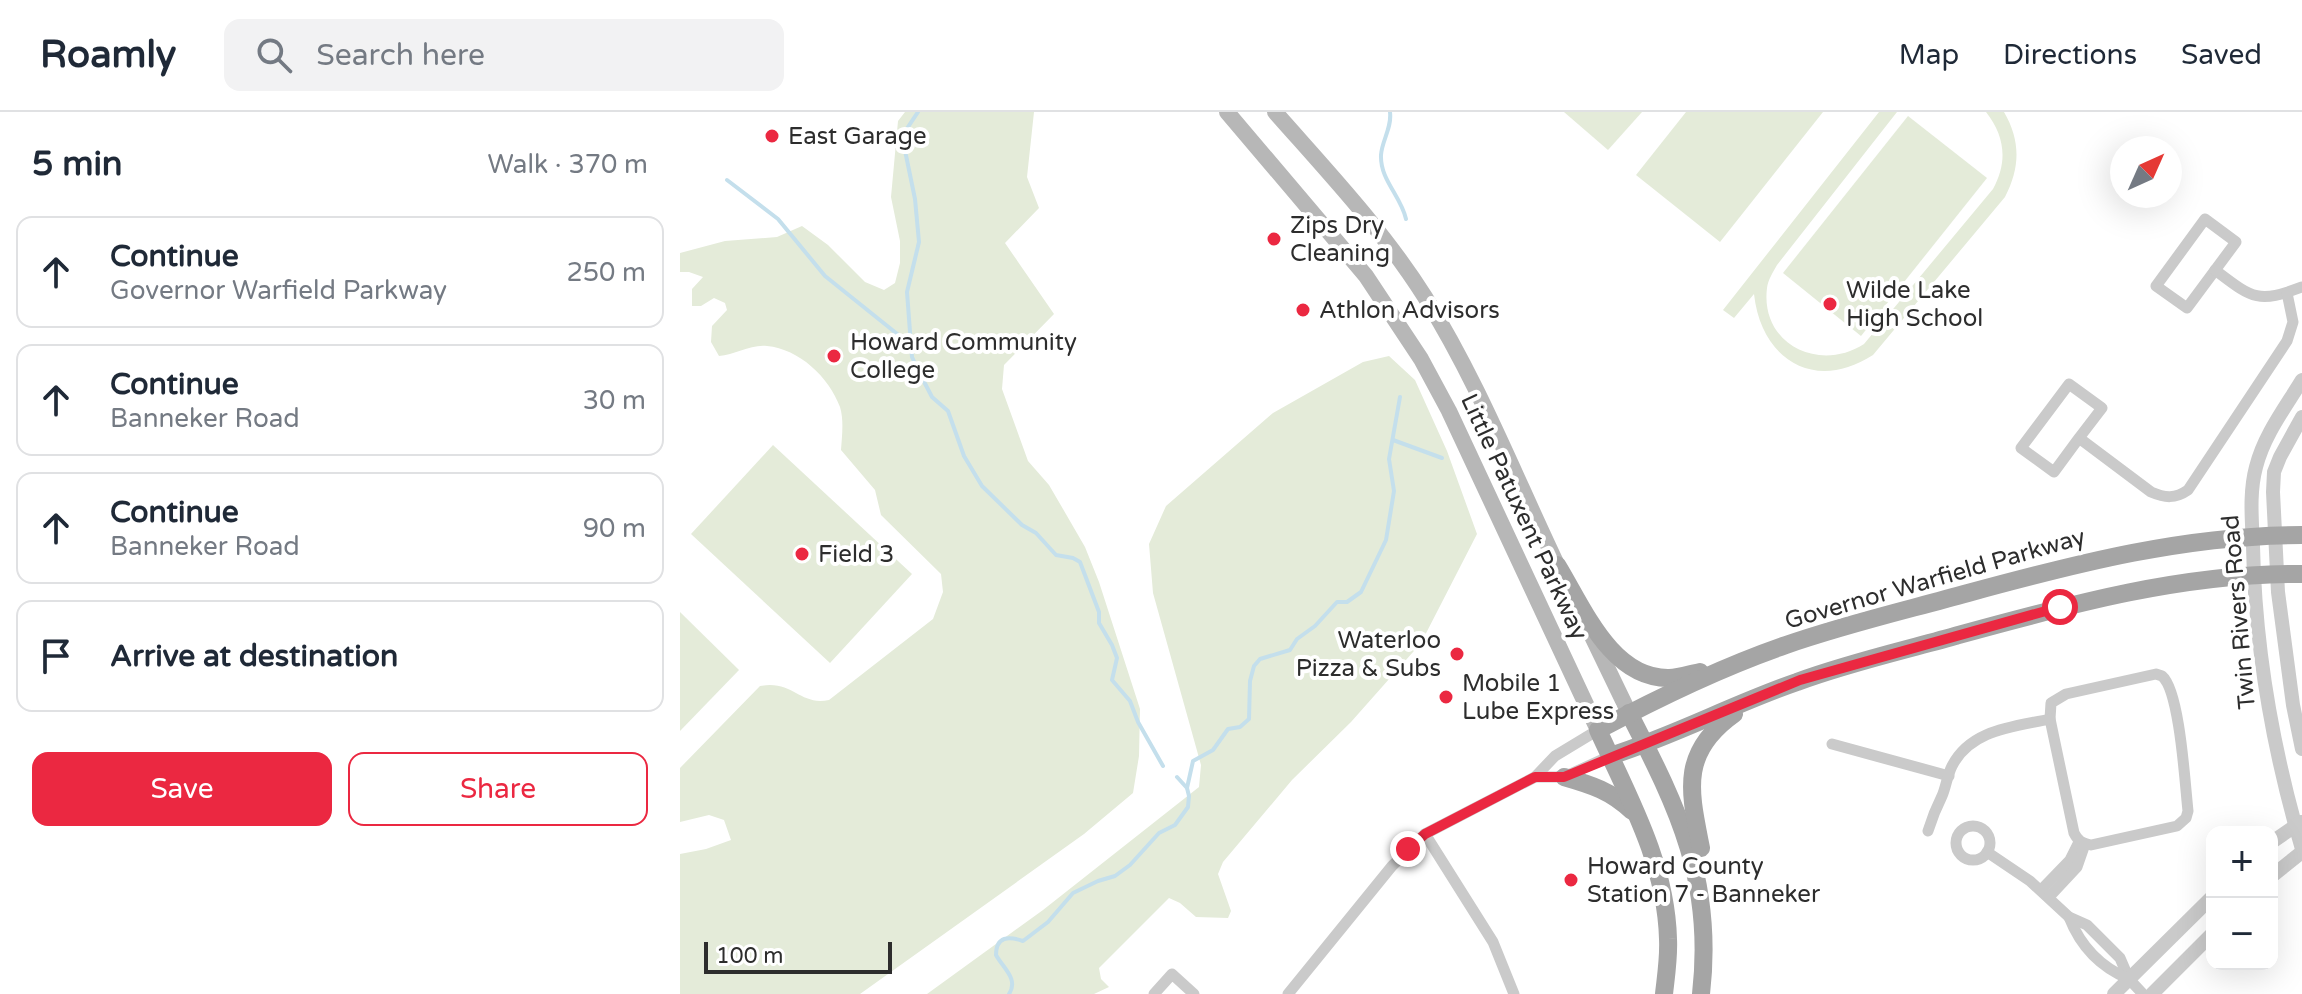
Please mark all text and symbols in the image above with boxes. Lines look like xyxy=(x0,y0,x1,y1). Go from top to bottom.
search box xyxy=(224,19,784,91)
text: Roamly xyxy=(40,32,176,78)
icon: search xyxy=(252,33,296,77)
text: Search here xyxy=(316,37,485,74)
text: Map xyxy=(1899,38,1959,72)
text: Directions xyxy=(2003,38,2137,72)
text: Saved xyxy=(2181,38,2262,72)
place label: East Garage xyxy=(788,122,927,151)
marker: East Garage xyxy=(763,127,781,145)
north arrow xyxy=(2110,136,2182,208)
text: 5 min xyxy=(32,144,123,185)
text: Walk · 370 m xyxy=(488,149,648,180)
place label: Zips Dry Cleaning xyxy=(1290,211,1390,268)
marker: Zips Dry Cleaning xyxy=(1265,230,1283,248)
text: Continue xyxy=(110,238,239,275)
icon: ahead xyxy=(34,250,78,294)
text: 250 m xyxy=(566,257,646,288)
text: Governor Warfield Parkway xyxy=(110,275,447,306)
place label: Wilde Lake High School xyxy=(1846,276,1983,333)
marker: Wilde Lake High School xyxy=(1821,295,1839,313)
place label: Athlon Advisors xyxy=(1319,296,1500,325)
marker: Athlon Advisors xyxy=(1294,301,1312,319)
place label: Howard Community College xyxy=(850,328,1077,385)
marker: Howard Community College xyxy=(825,347,843,365)
text: Continue xyxy=(110,366,239,403)
icon: ahead xyxy=(34,378,78,422)
text: 30 m xyxy=(583,385,646,416)
street label: Little Patuxent Parkway xyxy=(1454,389,1594,645)
text: Banneker Road xyxy=(110,403,300,434)
text: Continue xyxy=(110,494,239,531)
icon: ahead xyxy=(34,506,78,550)
text: 90 m xyxy=(583,513,646,544)
street label: Twin Rivers Road xyxy=(2216,513,2262,711)
street label: Governor Warfield Parkway xyxy=(1781,522,2089,636)
text: Banneker Road xyxy=(110,531,300,562)
place label: Field 3 xyxy=(818,540,894,569)
marker: Field 3 xyxy=(793,545,811,563)
route start xyxy=(2042,589,2078,625)
place label: Waterloo Pizza & Subs xyxy=(1296,626,1441,683)
icon: arrive xyxy=(34,634,78,678)
text: Arrive at destination xyxy=(110,638,398,675)
marker: Waterloo Pizza & Subs xyxy=(1448,645,1466,663)
place label: Mobile 1 Lube Express xyxy=(1462,669,1614,726)
marker: Mobile 1 Lube Express xyxy=(1437,688,1455,706)
button: Save xyxy=(32,752,332,826)
button: Share xyxy=(348,752,648,826)
map controls xyxy=(2206,826,2278,970)
button: + xyxy=(2206,826,2278,898)
route end xyxy=(1390,831,1426,867)
place label: Howard County Station 7 - Banneker xyxy=(1587,852,1821,909)
marker: Howard County Station 7 - Banneker xyxy=(1562,871,1580,889)
button: − xyxy=(2206,898,2278,970)
scale bar xyxy=(704,938,892,974)
text: 100 m xyxy=(716,943,783,969)

